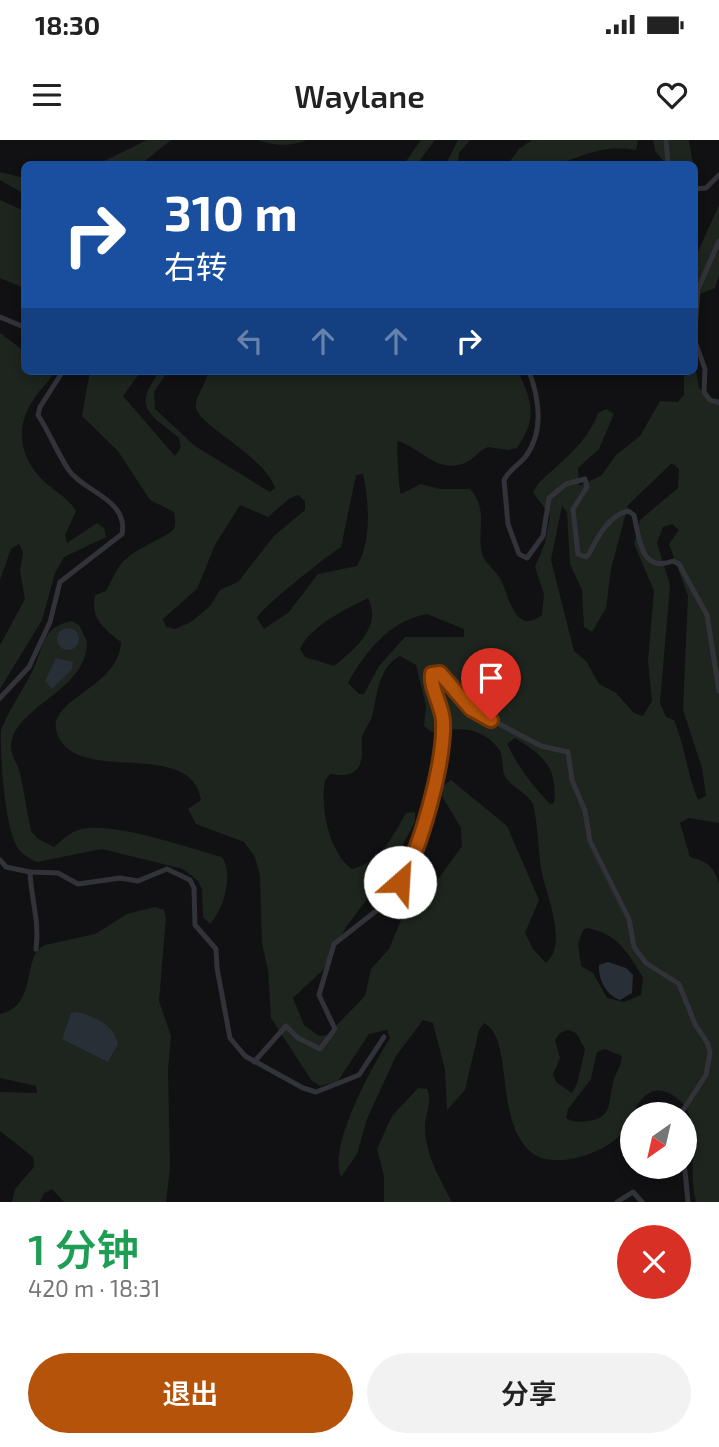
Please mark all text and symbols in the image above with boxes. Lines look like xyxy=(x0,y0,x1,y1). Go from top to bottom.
text: 18:30 xyxy=(35,9,100,40)
icon: menu xyxy=(28,76,66,114)
text: Waylane xyxy=(294,76,425,114)
icon: heart xyxy=(653,76,691,114)
text: 310 m xyxy=(164,182,298,241)
icon: right xyxy=(49,189,140,280)
text: 右转 xyxy=(164,247,228,285)
icon: left xyxy=(231,322,269,360)
icon: ahead xyxy=(304,322,342,360)
icon: ahead xyxy=(377,322,415,360)
icon: right xyxy=(450,322,488,360)
pin xyxy=(461,648,521,720)
icon: arrive xyxy=(472,659,510,697)
position arrow xyxy=(363,845,437,919)
north arrow xyxy=(620,1102,696,1180)
map controls xyxy=(620,1102,697,1179)
text: 1 分钟 xyxy=(28,1223,139,1273)
button: close xyxy=(617,1225,691,1299)
text: 420 m · 18:31 xyxy=(28,1274,160,1302)
button: 退出 xyxy=(28,1353,353,1433)
button: 分享 xyxy=(367,1353,691,1433)

